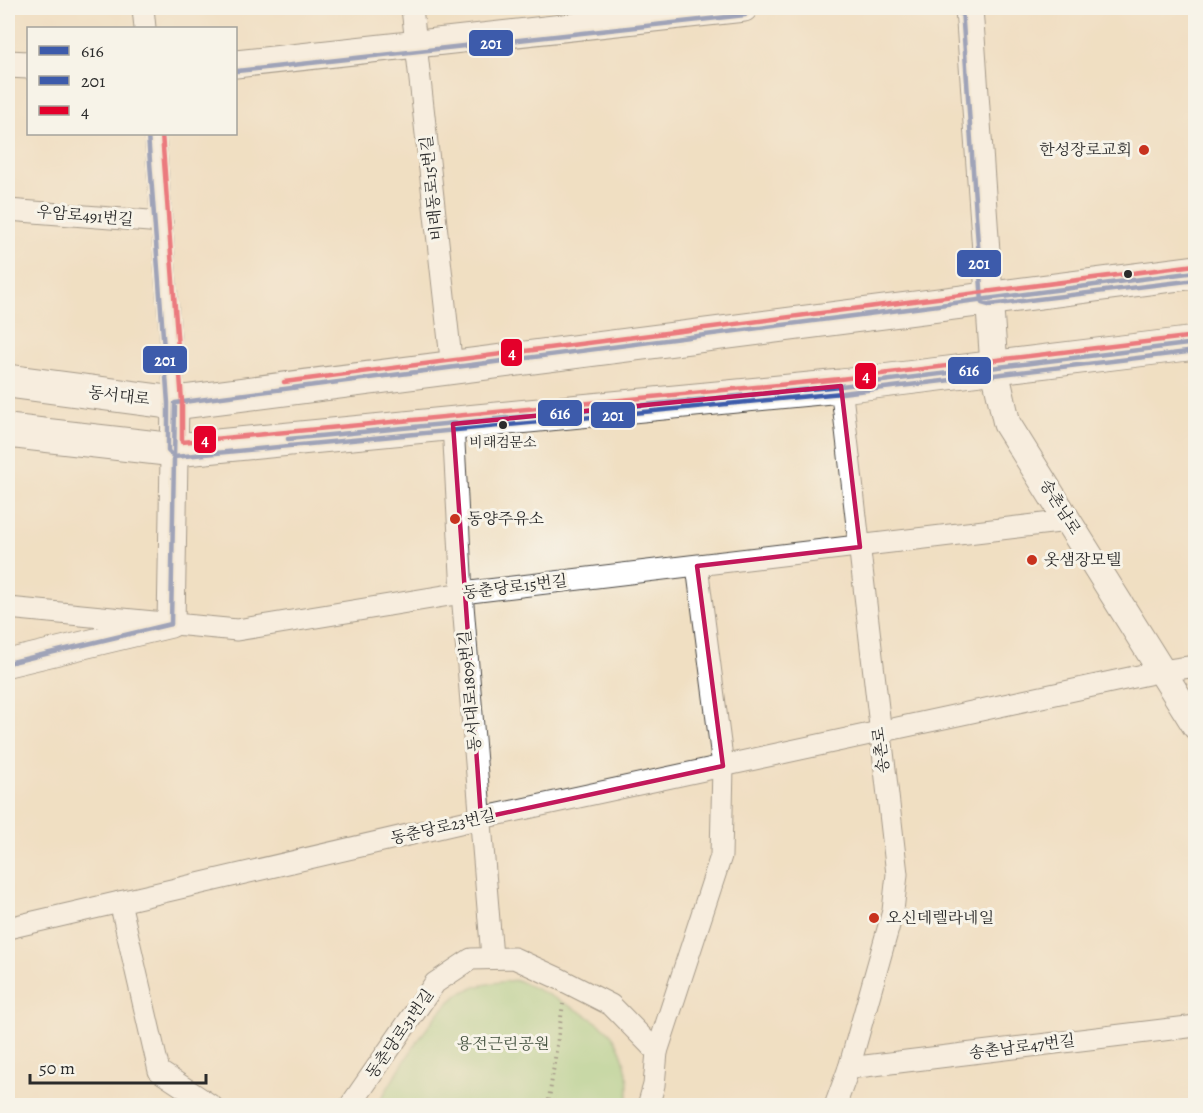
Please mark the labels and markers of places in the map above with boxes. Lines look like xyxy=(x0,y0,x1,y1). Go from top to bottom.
place label: 한성장로교회 xyxy=(1039,139,1132,161)
marker: 한성장로교회 xyxy=(1137,143,1151,157)
unlabelled marker xyxy=(1122,268,1134,280)
marker: 비래검문소 xyxy=(497,419,509,431)
place label: 비래검문소 xyxy=(469,433,537,452)
place label: 동양주유소 xyxy=(467,508,544,530)
marker: 동양주유소 xyxy=(448,512,462,526)
place label: 옷샘장모텔 xyxy=(1044,549,1121,571)
marker: 옷샘장모텔 xyxy=(1025,553,1039,567)
place label: 오신데렐라네일 xyxy=(886,907,994,929)
marker: 오신데렐라네일 xyxy=(867,911,881,925)

